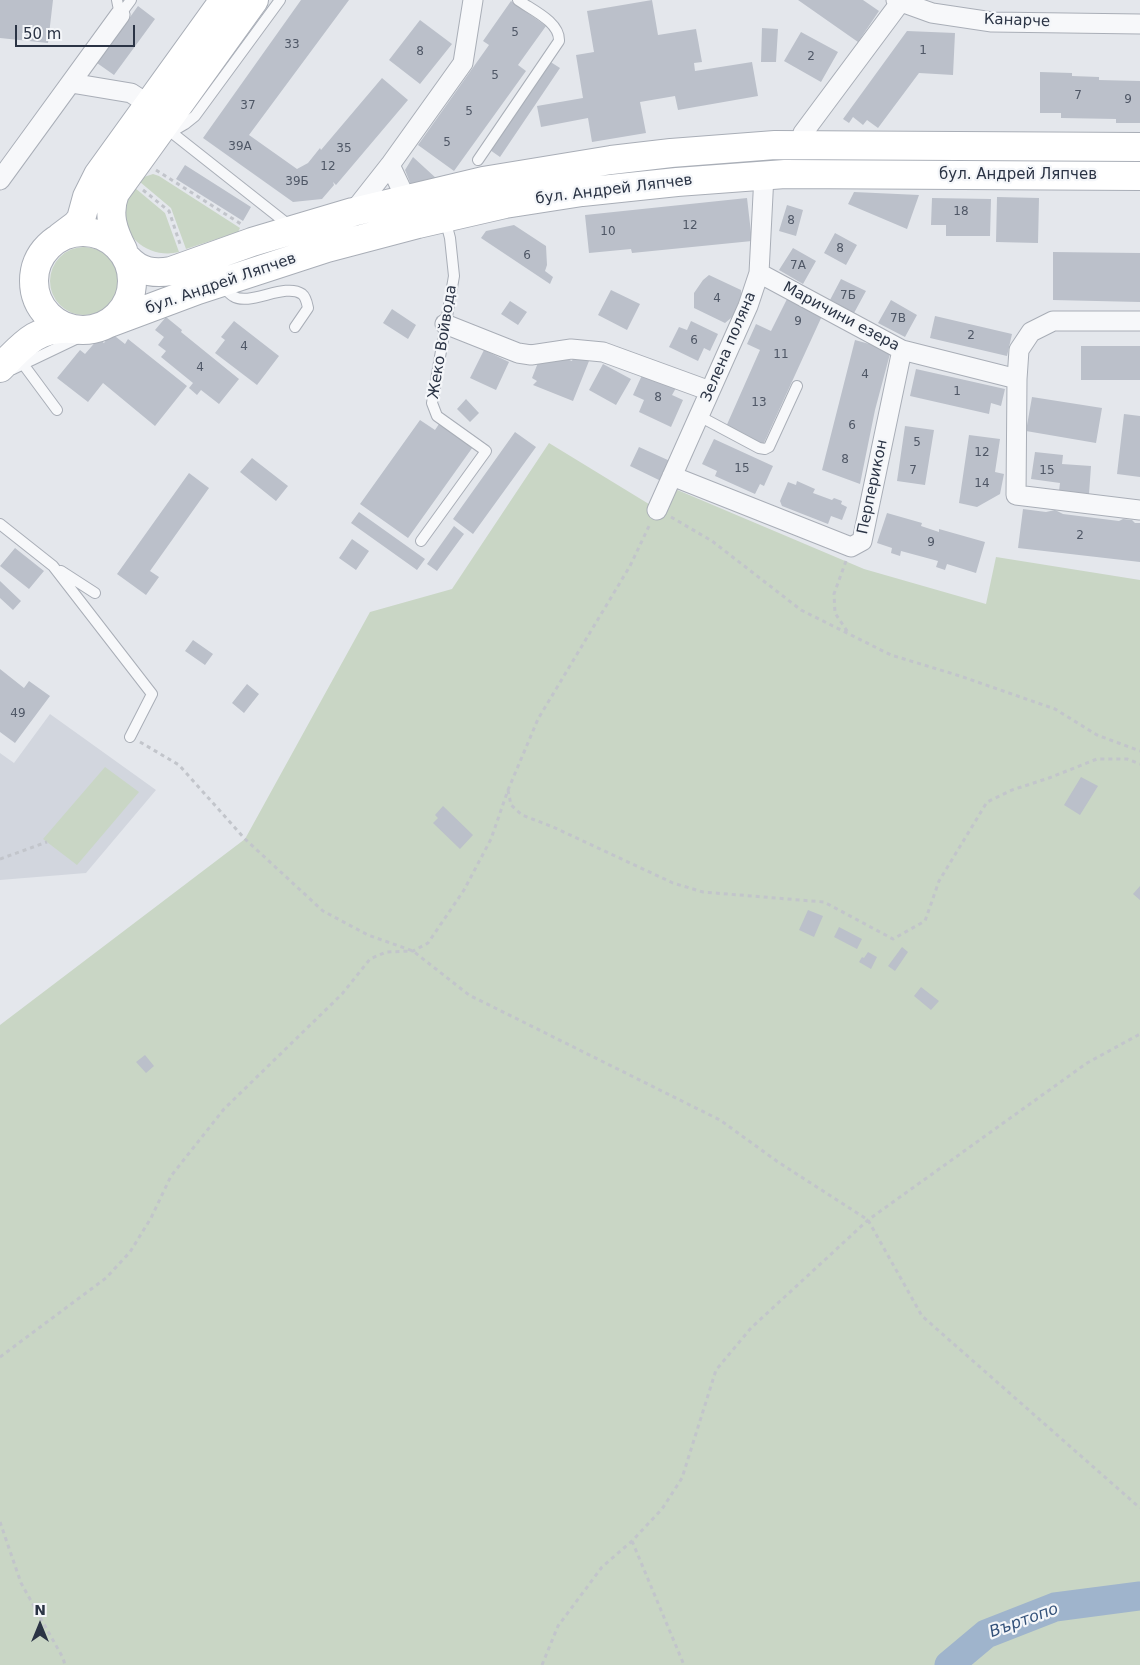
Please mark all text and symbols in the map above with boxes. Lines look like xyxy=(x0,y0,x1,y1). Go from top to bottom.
street label: Канарче xyxy=(983,11,1051,31)
scale bar xyxy=(18,15,138,47)
text: 50 m xyxy=(23,25,61,43)
house number: 5 xyxy=(511,26,519,40)
house number: 33 xyxy=(284,38,300,52)
house number: 1 xyxy=(919,44,927,58)
house number: 8 xyxy=(416,45,424,59)
house number: 2 xyxy=(807,50,815,64)
house number: 5 xyxy=(491,69,499,83)
house number: 7 xyxy=(1074,89,1082,103)
house number: 9 xyxy=(1124,93,1132,107)
house number: 37 xyxy=(240,99,256,113)
house number: 5 xyxy=(465,105,473,119)
house number: 5 xyxy=(443,136,451,150)
house number: 39А xyxy=(228,140,252,154)
house number: 35 xyxy=(336,142,352,156)
house number: 12 xyxy=(320,160,336,174)
street label: бул. Андрей Ляпчев xyxy=(939,166,1097,184)
street label: бул. Андрей Ляпчев xyxy=(534,171,694,209)
house number: 39Б xyxy=(285,175,309,189)
house number: 18 xyxy=(953,205,969,219)
house number: 8 xyxy=(787,214,795,228)
house number: 12 xyxy=(682,219,698,233)
house number: 10 xyxy=(600,225,616,239)
house number: 8 xyxy=(836,242,844,256)
house number: 6 xyxy=(523,249,531,263)
street label: бул. Андрей Ляпчев xyxy=(143,250,299,318)
house number: 7А xyxy=(790,259,806,273)
street label: Маричини езера xyxy=(780,279,902,355)
street label: Жеко Войвода xyxy=(425,284,461,400)
street label: Зелена поляна xyxy=(698,289,760,405)
house number: 7Б xyxy=(840,289,856,303)
house number: 4 xyxy=(713,292,721,306)
house number: 7В xyxy=(890,312,906,326)
house number: 9 xyxy=(794,315,802,329)
house number: 2 xyxy=(967,329,975,343)
house number: 6 xyxy=(690,334,698,348)
house number: 4 xyxy=(240,340,248,354)
house number: 11 xyxy=(773,348,789,362)
house number: 4 xyxy=(196,361,204,375)
house number: 4 xyxy=(861,368,869,382)
house number: 1 xyxy=(953,385,961,399)
house number: 8 xyxy=(654,391,662,405)
house number: 13 xyxy=(751,396,767,410)
house number: 6 xyxy=(848,419,856,433)
house number: 5 xyxy=(913,436,921,450)
street label: Перперикон xyxy=(854,438,892,536)
house number: 12 xyxy=(974,446,990,460)
house number: 8 xyxy=(841,453,849,467)
house number: 15 xyxy=(734,462,750,476)
house number: 7 xyxy=(909,464,917,478)
house number: 15 xyxy=(1039,464,1055,478)
house number: 14 xyxy=(974,477,990,491)
house number: 2 xyxy=(1076,529,1084,543)
house number: 9 xyxy=(927,536,935,550)
house number: 49 xyxy=(10,707,26,721)
north arrow xyxy=(15,1600,65,1650)
water label: Въртопо xyxy=(987,1600,1061,1642)
text: N xyxy=(34,1602,46,1618)

